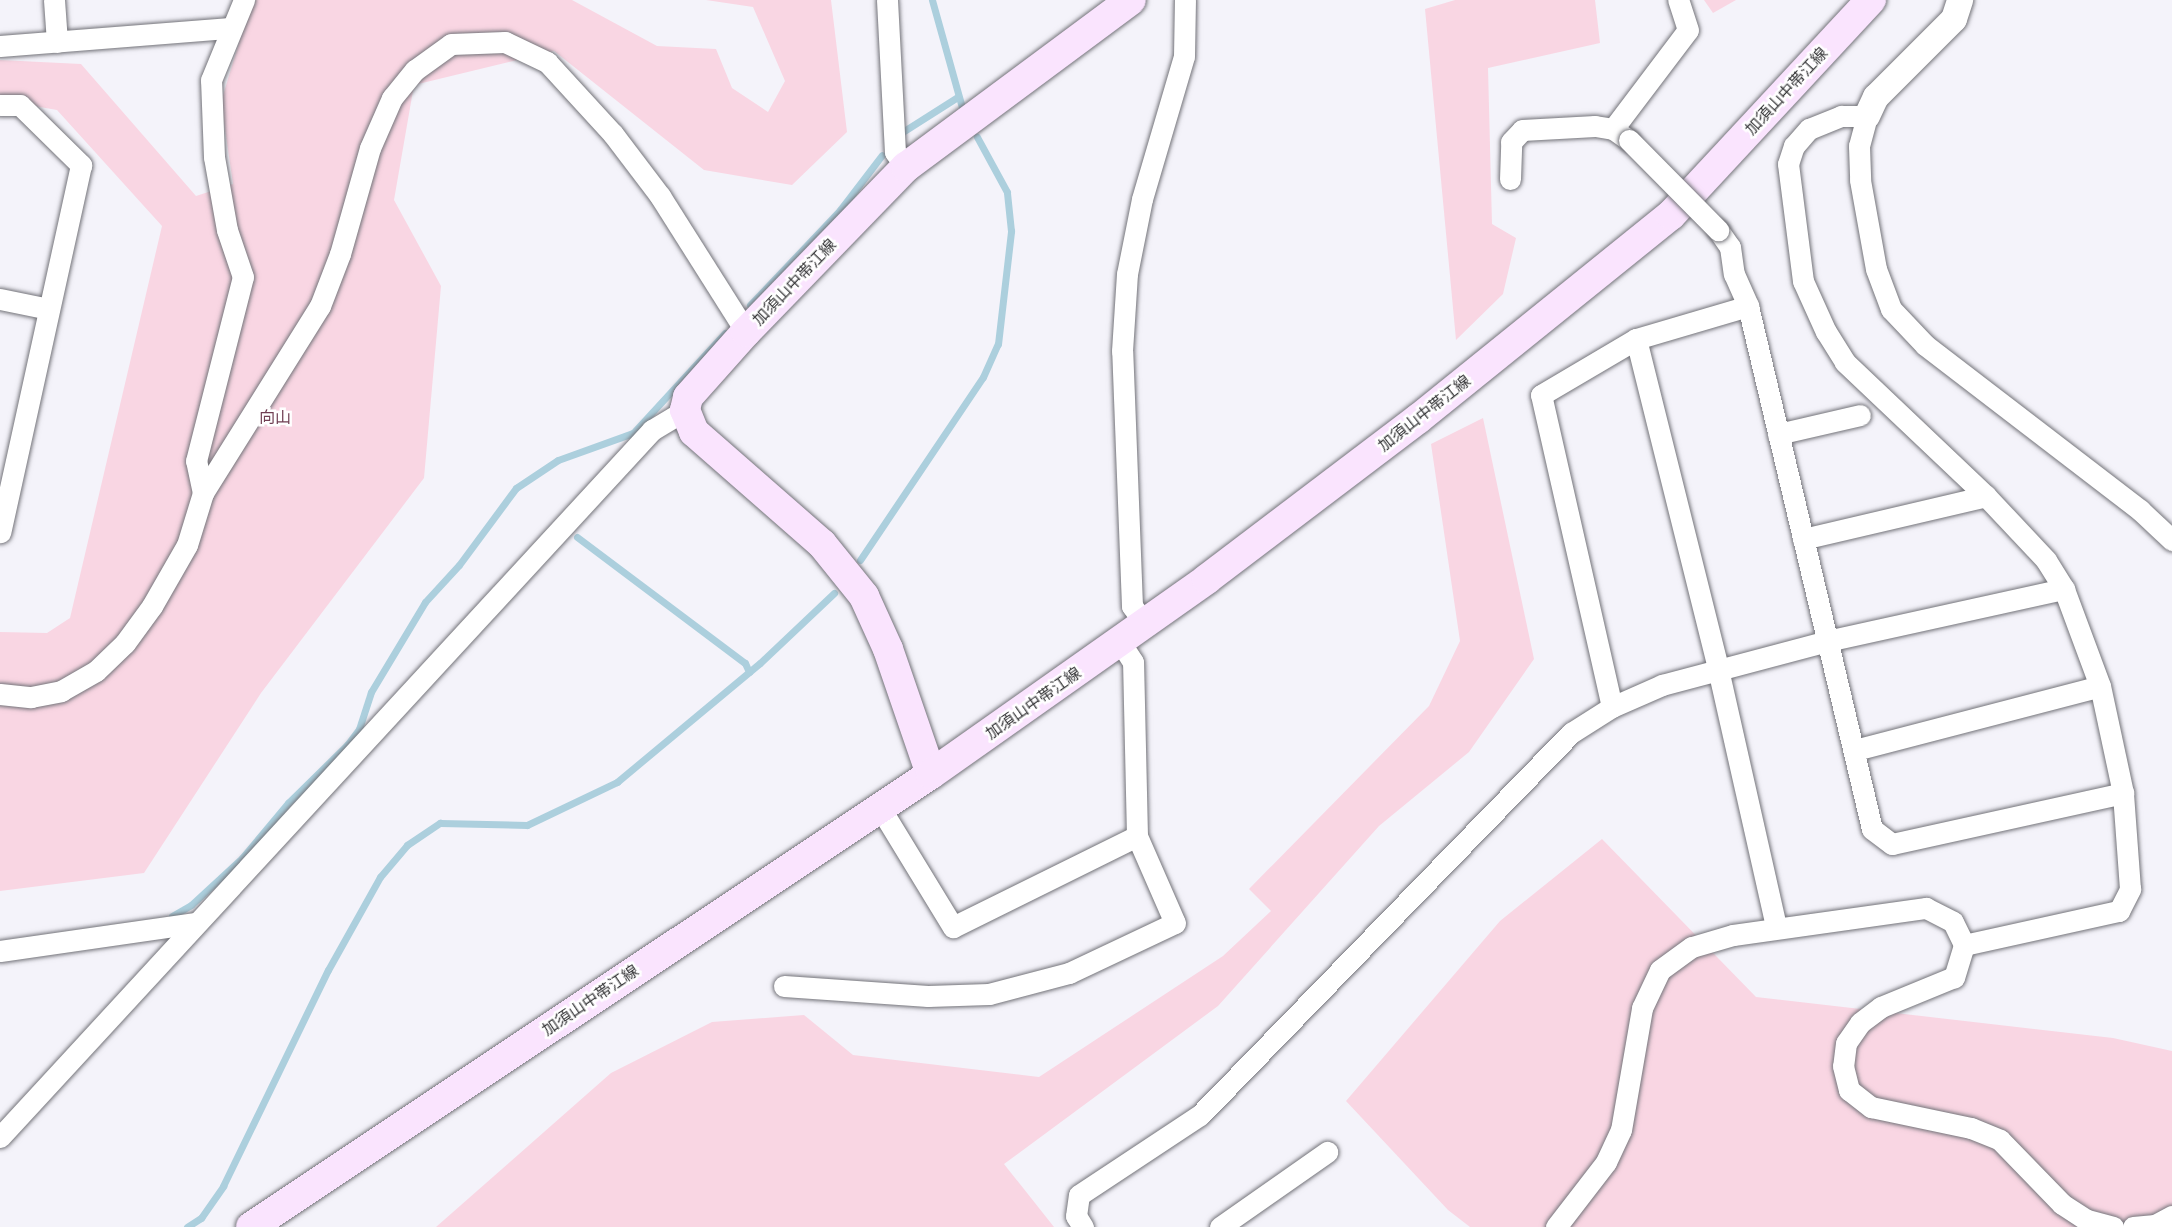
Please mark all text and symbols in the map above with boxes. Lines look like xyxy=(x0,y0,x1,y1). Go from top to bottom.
street label: 加須山中帯江線 xyxy=(1741,43,1831,139)
street label: 加須山中帯江線 xyxy=(748,235,840,329)
street label: 加須山中帯江線 xyxy=(1374,371,1474,455)
park label: 向山 xyxy=(259,407,291,427)
street label: 加須山中帯江線 xyxy=(982,663,1084,743)
street label: 加須山中帯江線 xyxy=(538,961,642,1039)

